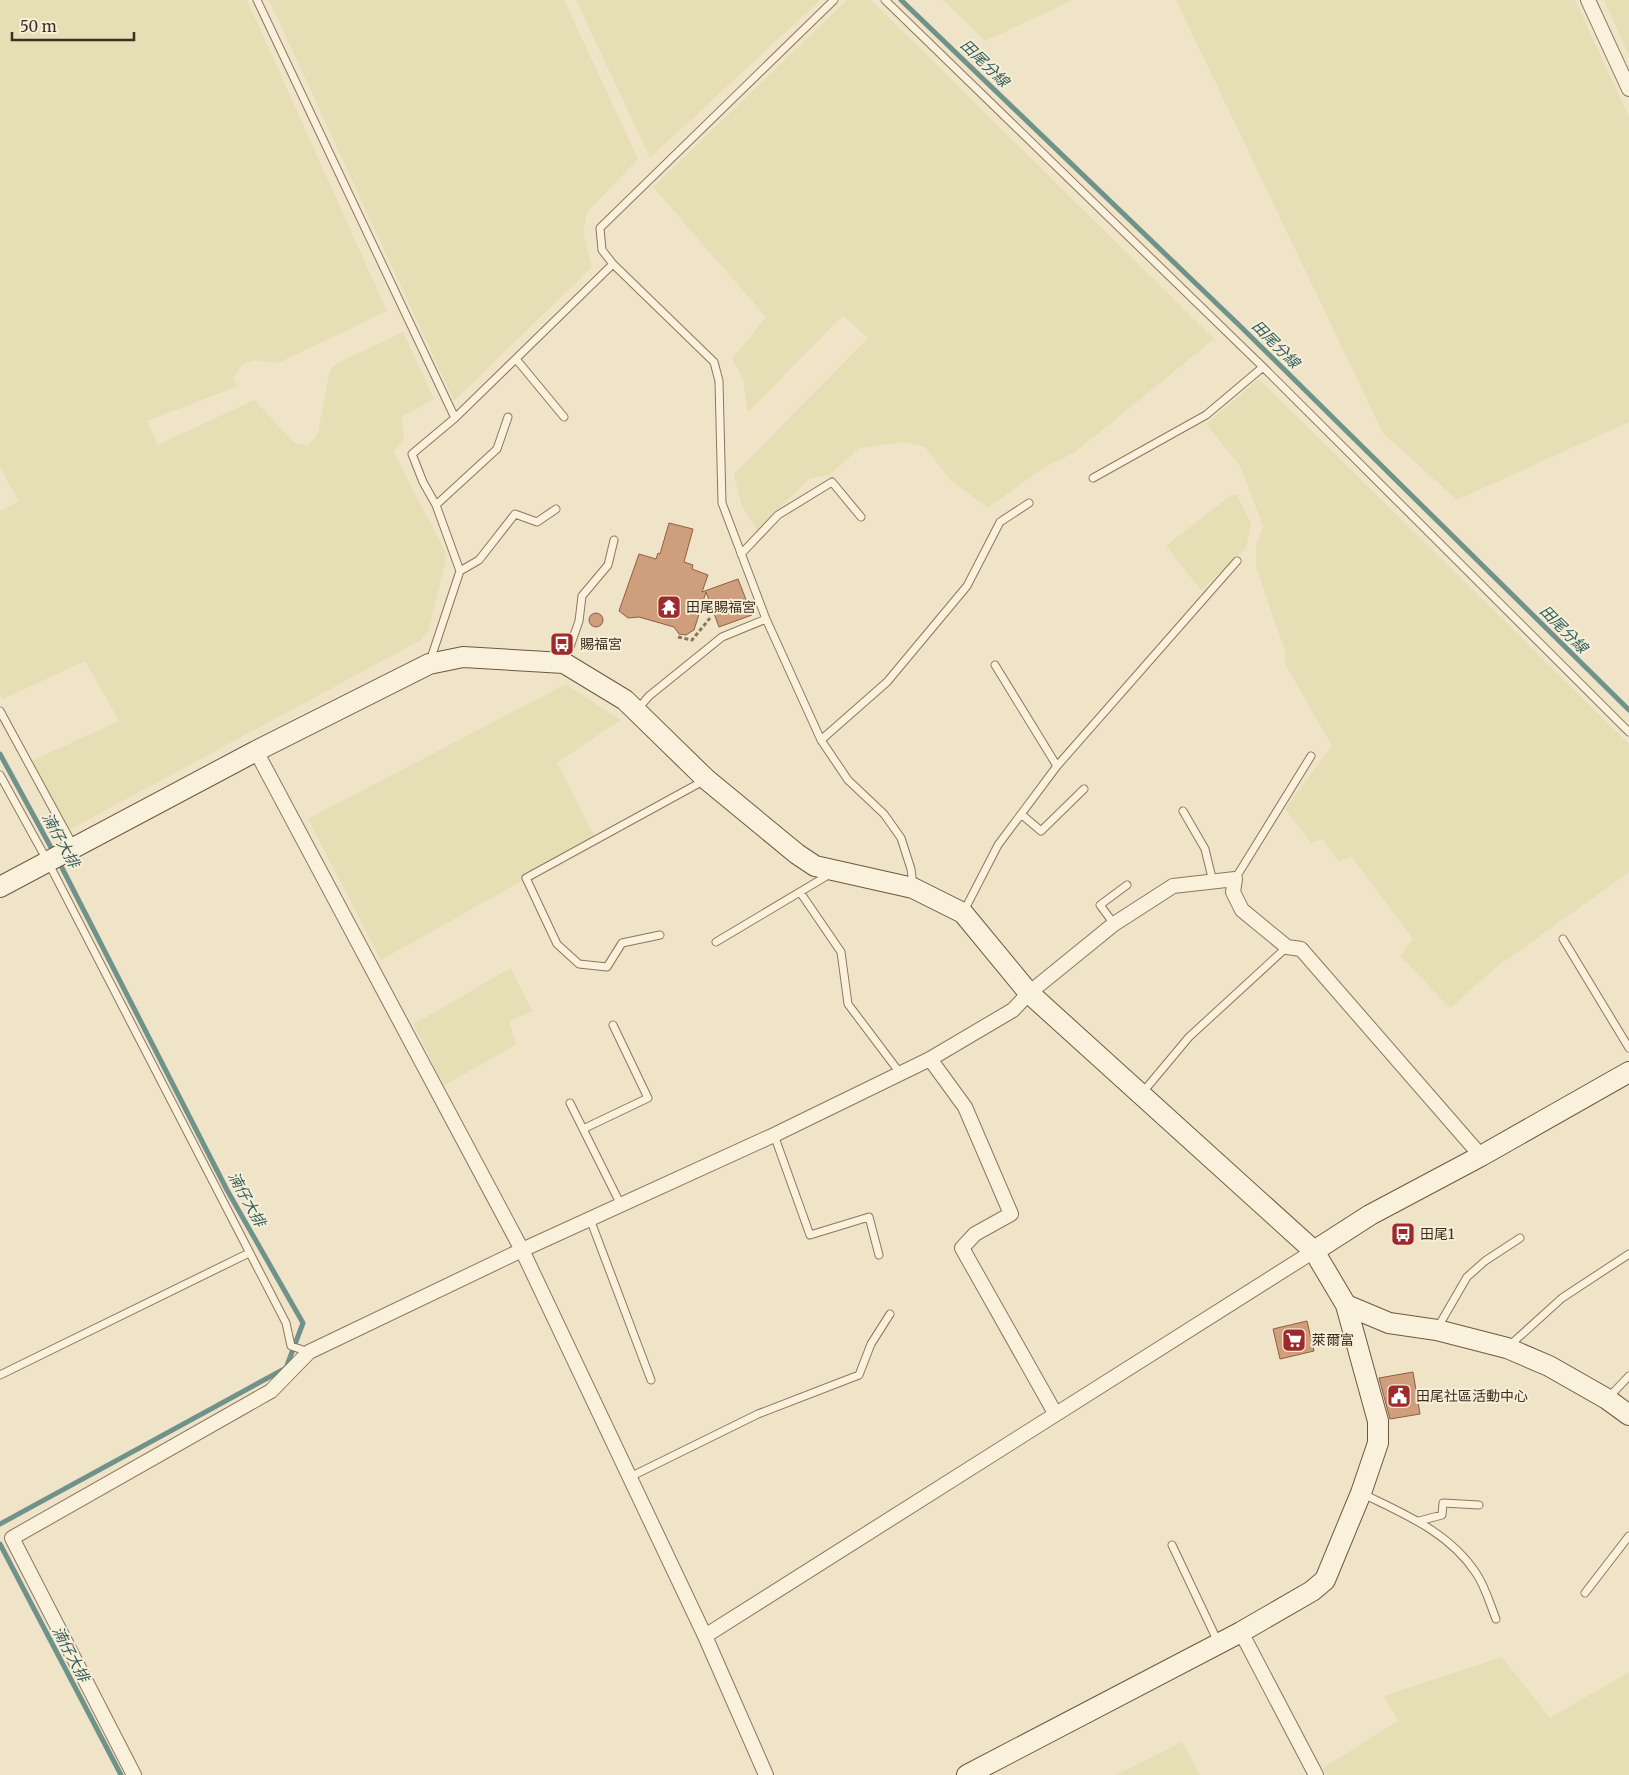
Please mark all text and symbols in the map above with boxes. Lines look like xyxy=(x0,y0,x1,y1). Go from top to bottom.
scale bar xyxy=(12,10,135,42)
text: 50 m xyxy=(20,17,57,36)
water label: 田尾分線 xyxy=(957,35,1015,92)
water label: 田尾分線 xyxy=(1248,316,1305,373)
temple icon: 田尾賜福宮 xyxy=(656,594,682,620)
place label: 田尾賜福宮 xyxy=(686,598,756,616)
water label: 田尾分線 xyxy=(1536,601,1593,658)
bus stop icon: 賜福宮 xyxy=(549,631,575,657)
place label: 賜福宮 xyxy=(580,635,622,653)
water label: 湳仔大排 xyxy=(38,809,85,873)
water label: 湳仔大排 xyxy=(224,1168,271,1232)
bus stop icon: 田尾1 xyxy=(1390,1221,1416,1247)
place label: 田尾1 xyxy=(1420,1225,1454,1243)
supermarket icon: 萊爾富 xyxy=(1281,1327,1307,1353)
place label: 萊爾富 xyxy=(1312,1331,1354,1349)
public building icon: 田尾社區活動中心 xyxy=(1386,1383,1412,1409)
place label: 田尾社區活動中心 xyxy=(1416,1387,1528,1405)
water label: 湳仔大排 xyxy=(49,1623,94,1687)

